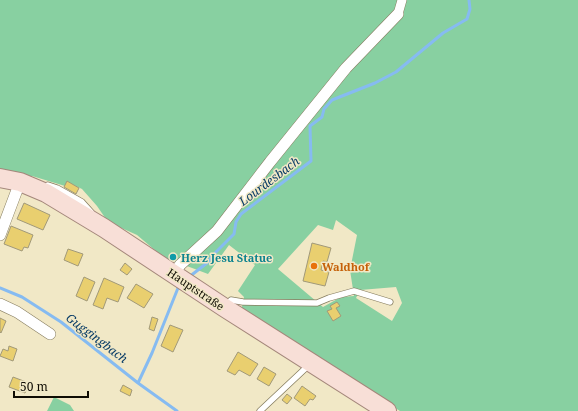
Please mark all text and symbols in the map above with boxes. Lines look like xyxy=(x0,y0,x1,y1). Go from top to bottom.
water label: Lourdesbach xyxy=(234,153,303,210)
place label: Herz Jesu Statue xyxy=(181,250,272,265)
marker: Herz Jesu Statue xyxy=(168,252,178,262)
place label: Waldhof xyxy=(322,259,371,274)
marker: Waldhof xyxy=(309,261,319,271)
street label: Hauptstraße xyxy=(165,264,227,314)
water label: Guggingbach xyxy=(63,309,131,367)
scale bar xyxy=(14,373,88,399)
text: 50 m xyxy=(20,378,48,395)

